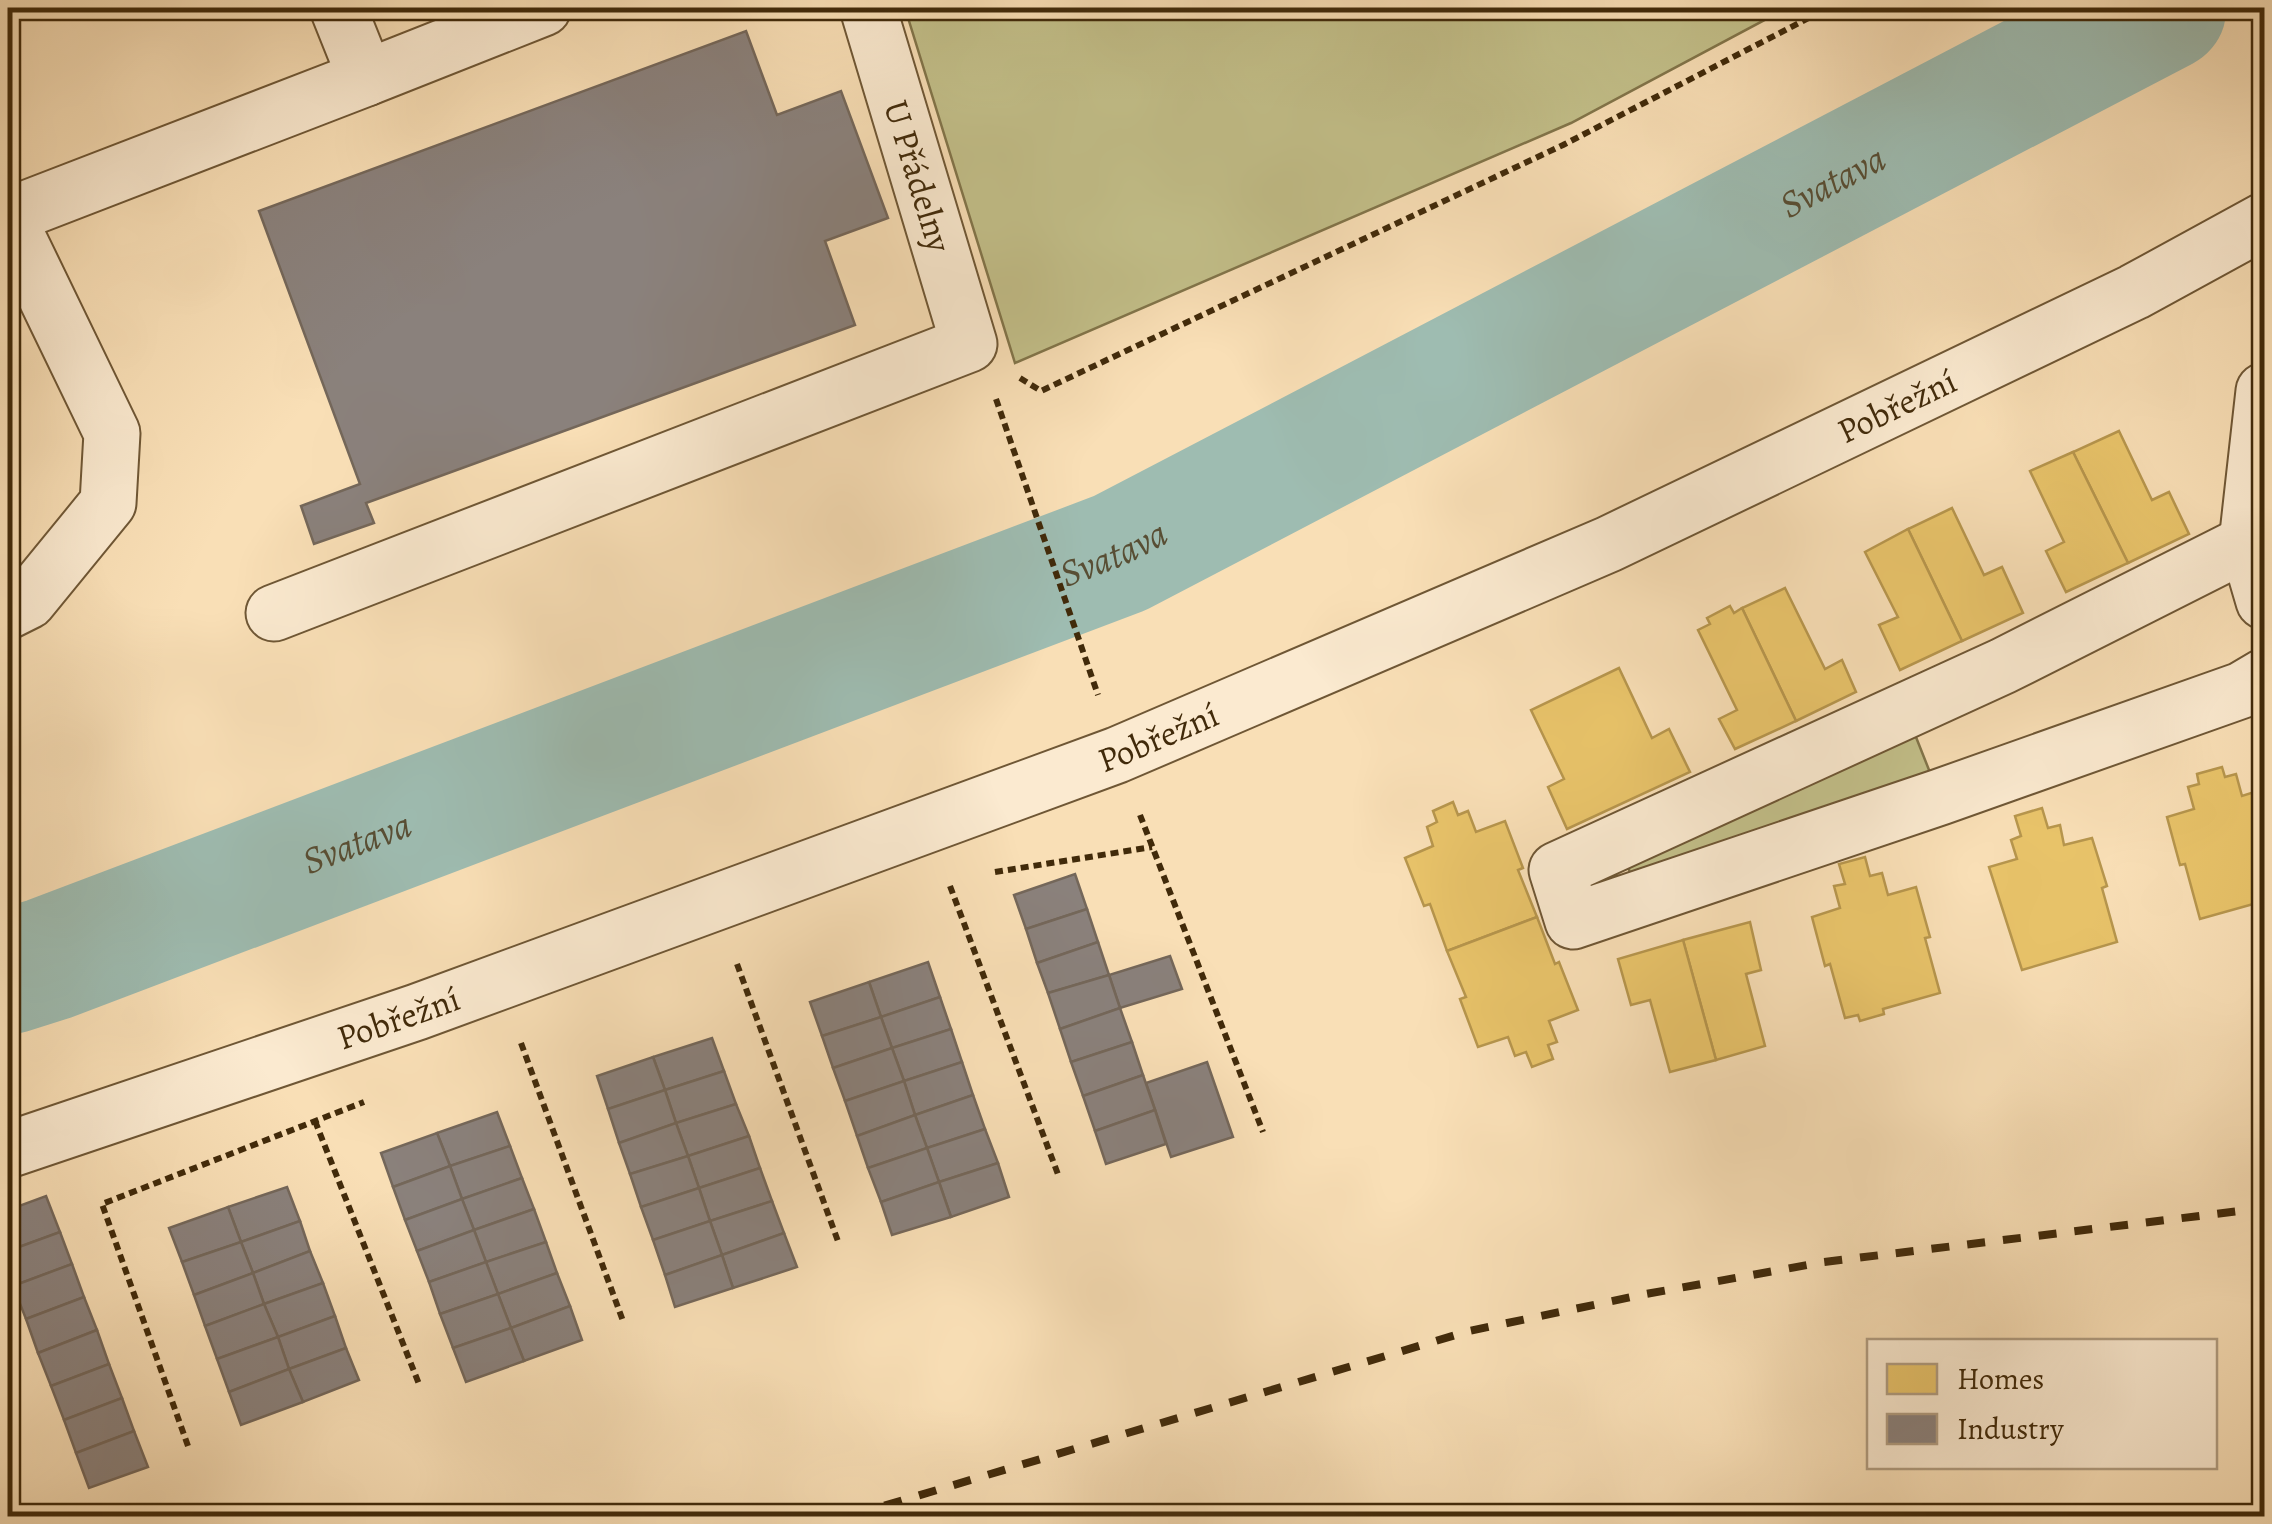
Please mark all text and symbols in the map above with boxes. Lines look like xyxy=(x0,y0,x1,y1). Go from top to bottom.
street label: U Přádelny xyxy=(872,94,964,258)
water label: Svatava xyxy=(1771,132,1894,230)
street label: Pobřežní xyxy=(1829,357,1964,455)
water label: Svatava xyxy=(1052,507,1176,599)
street label: Pobřežní xyxy=(1091,690,1226,784)
water label: Svatava xyxy=(295,798,418,887)
street label: Pobřežní xyxy=(331,974,466,1061)
legend xyxy=(1867,1339,2217,1469)
text: Homes xyxy=(1957,1359,2044,1399)
text: Industry xyxy=(1957,1409,2064,1449)

